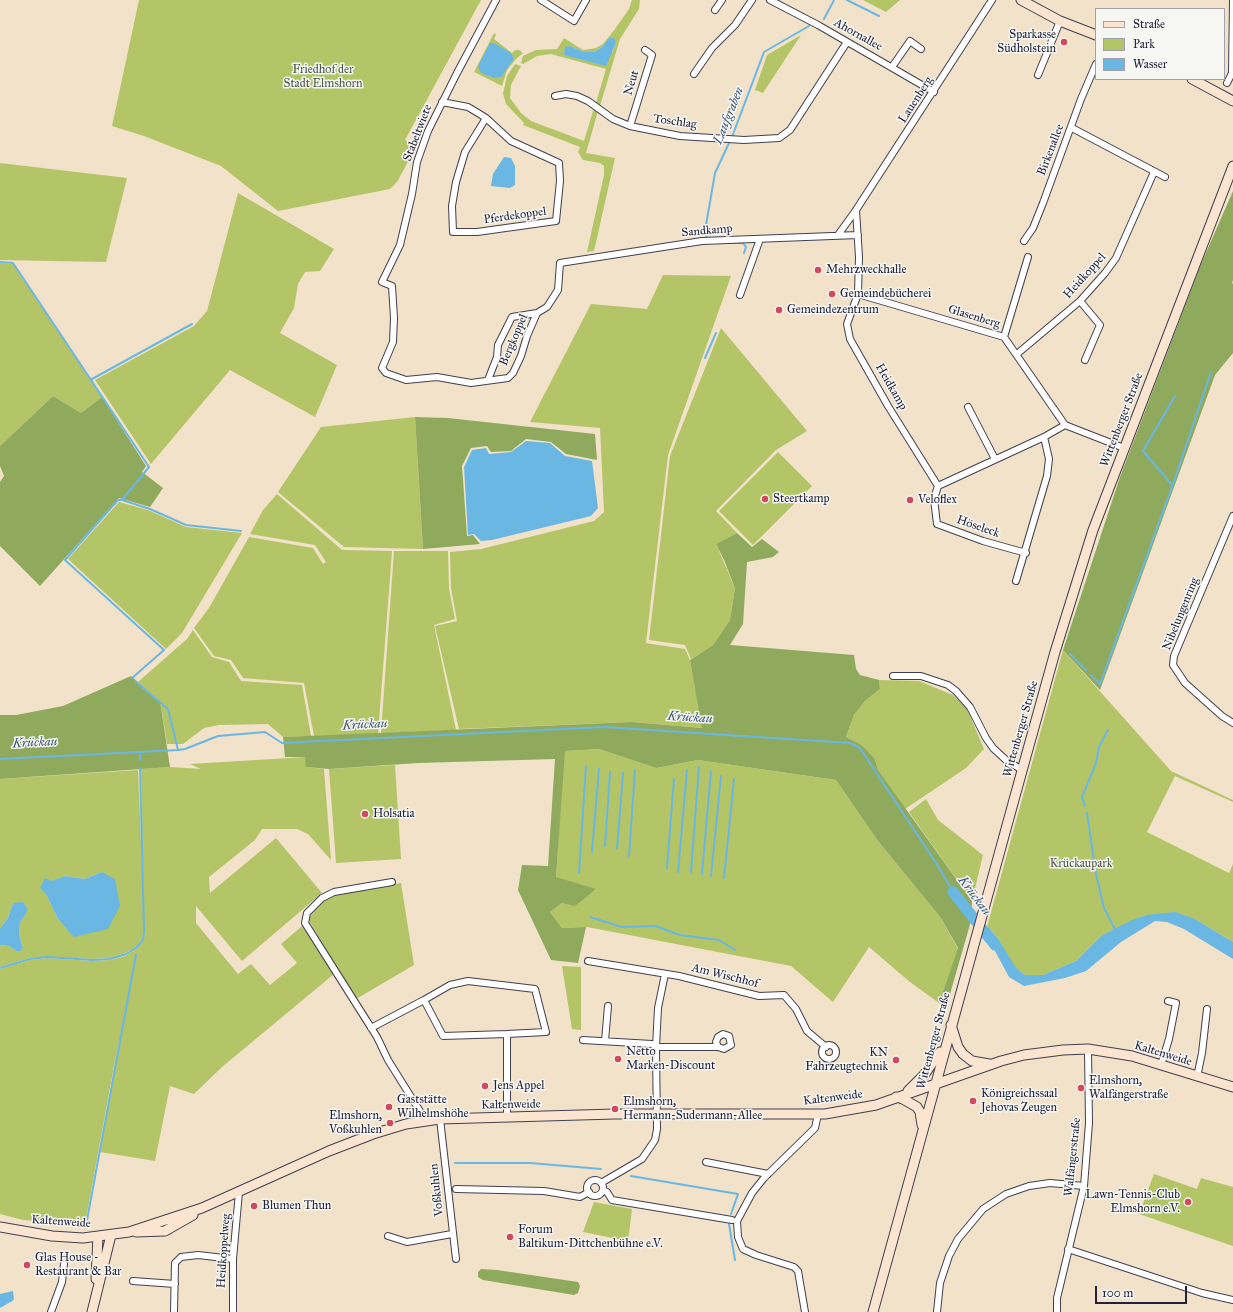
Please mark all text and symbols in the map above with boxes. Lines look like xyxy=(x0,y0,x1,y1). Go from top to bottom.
legend xyxy=(1095,8,1225,80)
street label: Ahornallee xyxy=(831,16,885,54)
text: Straße xyxy=(1133,17,1165,31)
place label: Sparkasse Südholstein xyxy=(997,28,1056,56)
marker: Sparkasse Südholstein xyxy=(1059,37,1069,47)
text: Park xyxy=(1133,37,1155,51)
text: Wasser xyxy=(1133,57,1167,71)
park label: Friedhof der Stadt Elmshorn xyxy=(283,63,363,91)
street label: Neut xyxy=(621,69,643,97)
street label: Lauenberg xyxy=(896,74,936,126)
water label: Laufgraben xyxy=(710,85,748,147)
street label: Stabeltwiete xyxy=(401,102,435,164)
street label: Toschlag xyxy=(653,112,697,132)
street label: Birkenallee xyxy=(1035,122,1067,178)
street label: Pferdekoppel xyxy=(483,204,547,228)
street label: Sandkamp xyxy=(681,222,733,240)
street label: Heidkoppel xyxy=(1061,250,1109,302)
place label: Mehrzweckhalle xyxy=(826,263,907,277)
marker: Mehrzweckhalle xyxy=(813,265,823,275)
place label: Gemeindebücherei xyxy=(840,287,931,301)
marker: Gemeindebücherei xyxy=(827,289,837,299)
street label: Glasenberg xyxy=(946,302,1002,332)
place label: Gemeindezentrum xyxy=(787,303,879,317)
marker: Gemeindezentrum xyxy=(774,305,784,315)
street label: Bergkoppel xyxy=(497,312,531,368)
street label: Heidkamp xyxy=(872,361,910,413)
street label: Wittenberger Straße xyxy=(1097,371,1147,469)
place label: Steertkamp xyxy=(773,492,830,506)
place label: Veloflex xyxy=(918,493,957,507)
marker: Steertkamp xyxy=(760,494,770,504)
marker: Veloflex xyxy=(905,495,915,505)
street label: Höseleck xyxy=(955,513,1001,541)
street label: Nibelungenring xyxy=(1160,575,1202,653)
street label: Wittenberger Straße xyxy=(1000,679,1042,779)
water label: Krückau xyxy=(667,709,713,727)
water label: Krückau xyxy=(342,716,388,734)
water label: Krückau xyxy=(12,734,58,752)
place label: Holsatia xyxy=(373,807,415,821)
marker: Holsatia xyxy=(360,809,370,819)
park label: Krückaupark xyxy=(1050,857,1112,871)
water label: Krückau xyxy=(954,873,994,919)
street label: Am Wischhof xyxy=(690,961,760,991)
street label: Wittenberger Straße xyxy=(914,991,954,1091)
street label: Kaltenweide xyxy=(1132,1038,1194,1070)
place label: Netto Marken-Discount xyxy=(626,1045,715,1073)
place label: KN Fahrzeugtechnik xyxy=(805,1046,888,1074)
marker: Netto Marken-Discount xyxy=(613,1054,623,1064)
marker: KN Fahrzeugtechnik xyxy=(891,1055,901,1065)
place label: Elmshorn, Walfängerstraße xyxy=(1089,1074,1168,1102)
place label: Jens Appel xyxy=(493,1079,544,1093)
marker: Jens Appel xyxy=(480,1081,490,1091)
marker: Elmshorn, Walfängerstraße xyxy=(1076,1083,1086,1093)
street label: Kaltenweide xyxy=(803,1087,863,1109)
place label: Königreichssaal Jehovas Zeugen xyxy=(981,1087,1057,1115)
place label: Gaststätte Wilhelmshöhe xyxy=(397,1093,469,1121)
place label: Elmshorn, Hermann-Sudermann-Allee xyxy=(623,1095,762,1123)
marker: Königreichssaal Jehovas Zeugen xyxy=(968,1096,978,1106)
street label: Kaltenweide xyxy=(481,1097,541,1113)
marker: Gaststätte Wilhelmshöhe xyxy=(384,1102,394,1112)
marker: Elmshorn, Hermann-Sudermann-Allee xyxy=(610,1104,620,1114)
place label: Elmshorn, Voßkuhlen xyxy=(329,1109,382,1137)
street label: Walfängerstraße xyxy=(1062,1117,1084,1197)
marker: Elmshorn, Voßkuhlen xyxy=(385,1118,395,1128)
street label: Voßkuhlen xyxy=(427,1163,447,1217)
place label: Lawn-Tennis-Club Elmshorn e.V. xyxy=(1085,1188,1180,1216)
marker: Lawn-Tennis-Club Elmshorn e.V. xyxy=(1183,1197,1193,1207)
place label: Blumen Thun xyxy=(262,1199,331,1213)
marker: Blumen Thun xyxy=(249,1201,259,1211)
street label: Kaltenweide xyxy=(31,1213,91,1231)
street label: Heidkoppelweg xyxy=(214,1213,234,1289)
place label: Forum Baltikum-Dittchenbühne e.V. xyxy=(518,1223,663,1251)
marker: Forum Baltikum-Dittchenbühne e.V. xyxy=(505,1232,515,1242)
place label: Glas House - Restaurant & Bar xyxy=(35,1251,122,1279)
marker: Glas House - Restaurant & Bar xyxy=(22,1260,32,1270)
scale bar xyxy=(1097,1278,1189,1304)
text: 100 m xyxy=(1102,1286,1133,1300)

